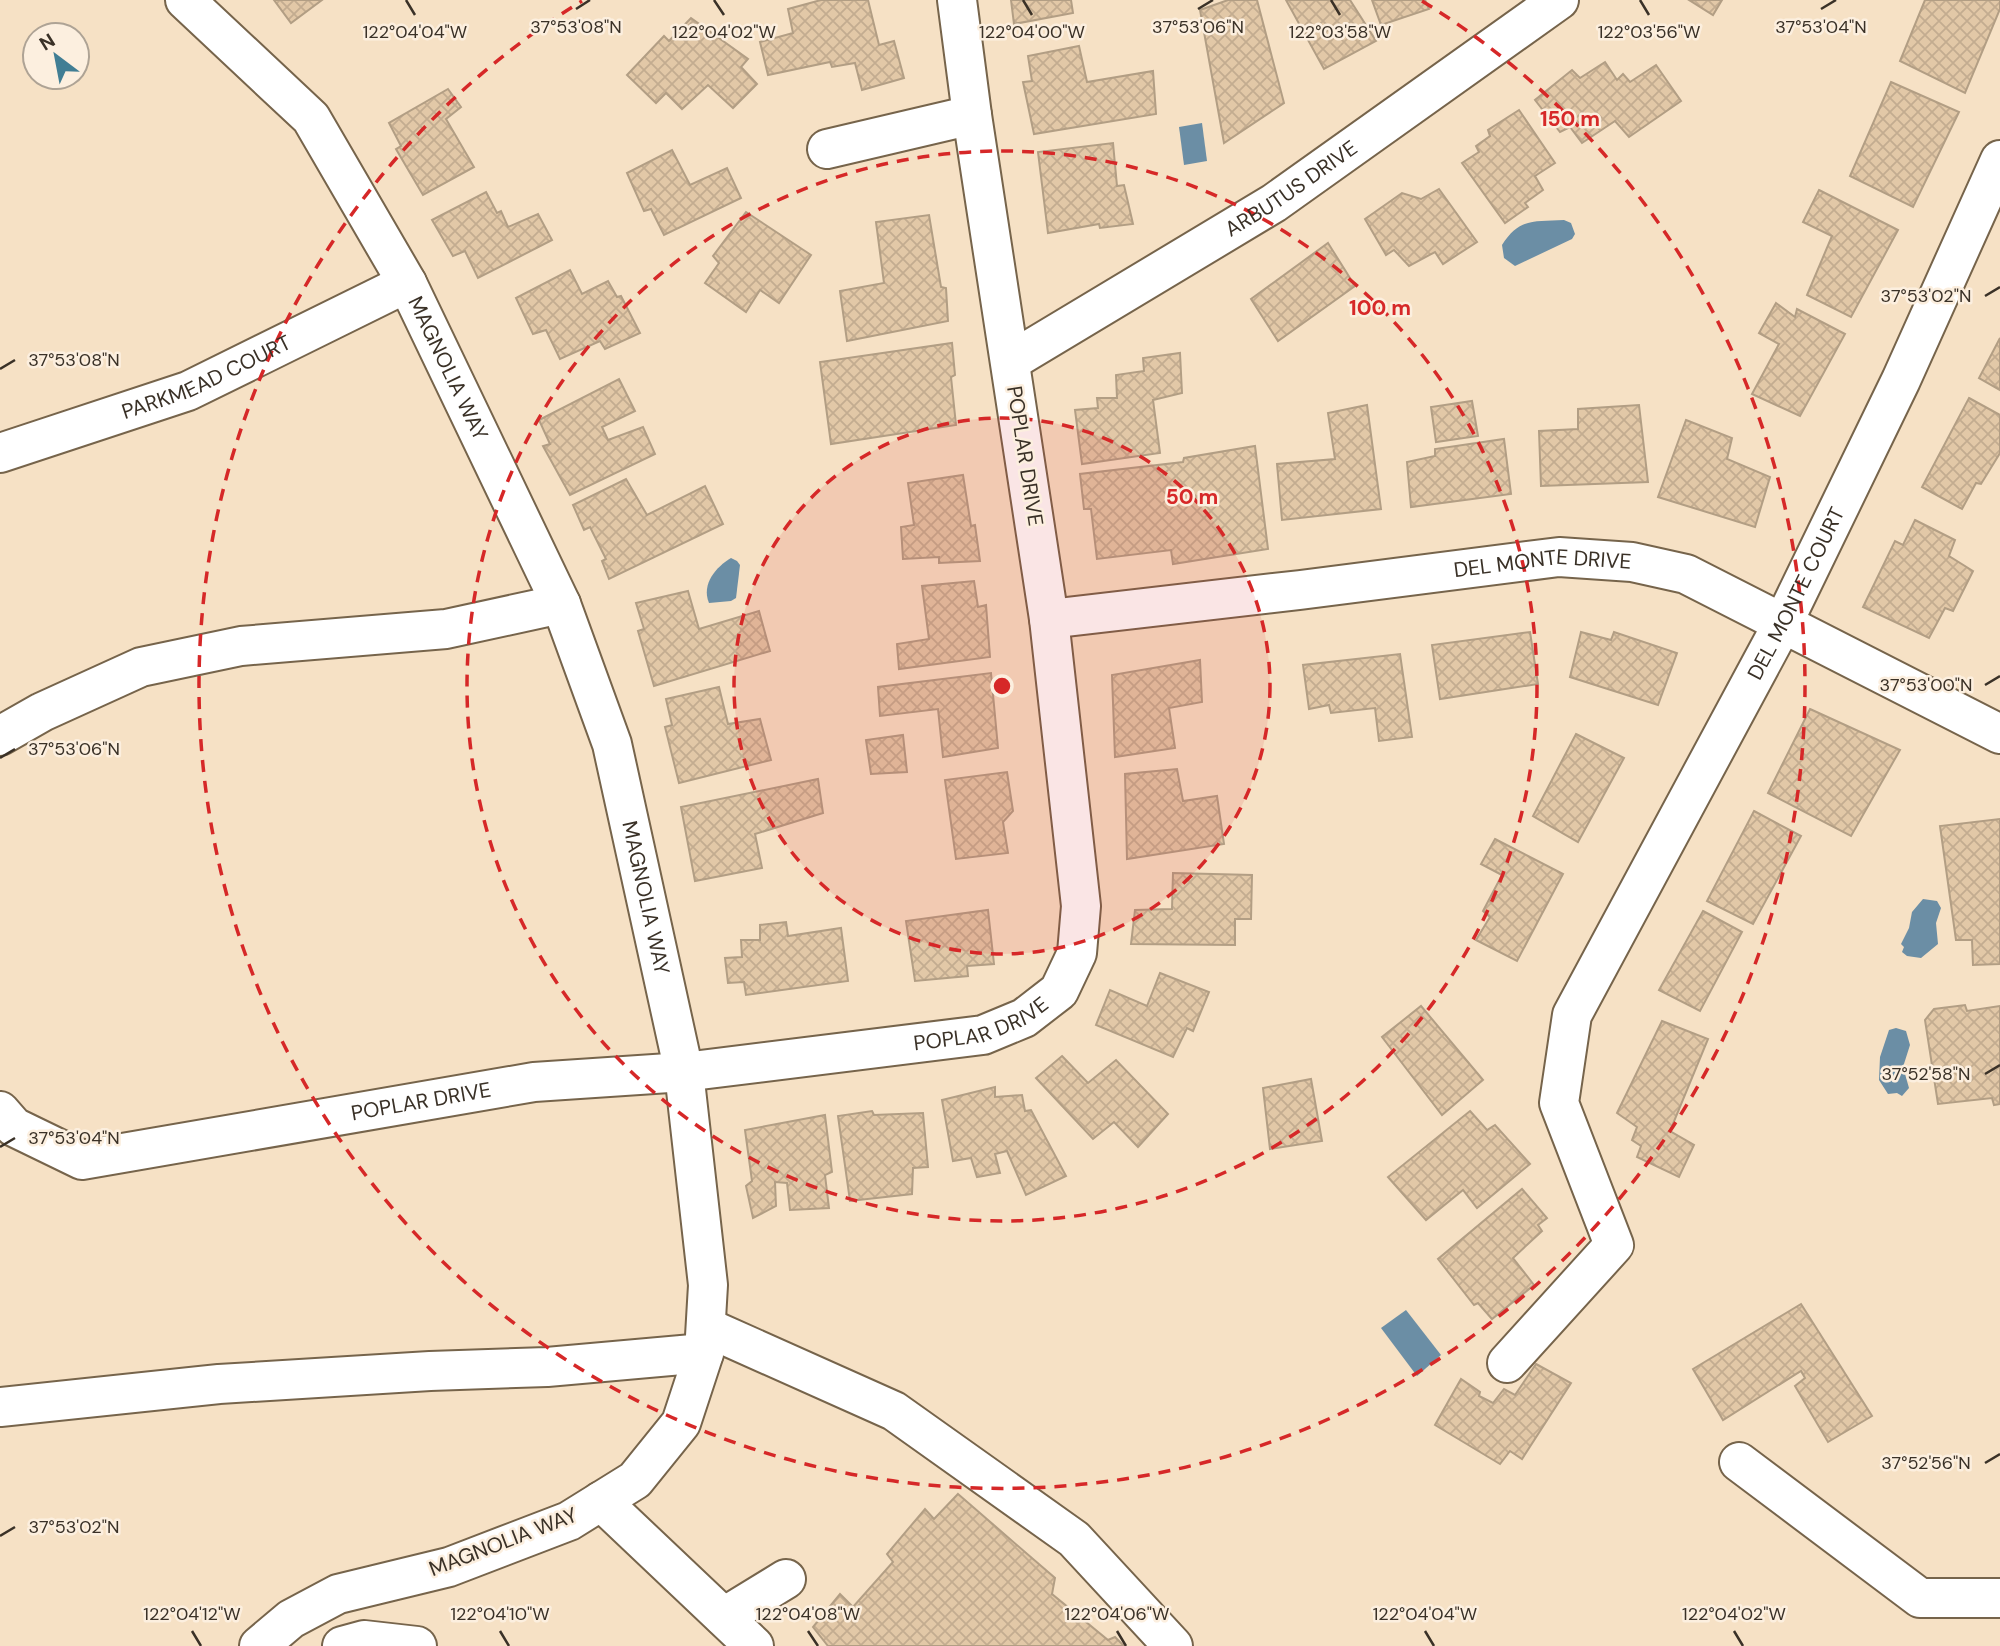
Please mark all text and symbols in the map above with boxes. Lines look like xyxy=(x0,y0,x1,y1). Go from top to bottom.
text: 37°53'08"N xyxy=(530,15,622,39)
text: 37°53'06"N xyxy=(1152,15,1244,39)
text: 37°53'04"N xyxy=(1775,15,1867,39)
text: 122°04'04"W xyxy=(363,20,467,44)
text: 122°04'02"W xyxy=(672,20,776,44)
text: 122°04'00"W xyxy=(979,20,1085,44)
text: 122°03'58"W xyxy=(1289,20,1391,44)
text: 122°03'56"W xyxy=(1598,20,1700,44)
north arrow xyxy=(21,21,91,91)
text: N xyxy=(35,28,60,56)
text: 150 m xyxy=(1540,105,1600,133)
street label: ARBUTUS DRIVE xyxy=(1220,134,1363,243)
text: 37°53'02"N xyxy=(1881,284,1971,308)
street label: MAGNOLIA WAY xyxy=(401,292,494,445)
text: 100 m xyxy=(1349,294,1411,322)
street label: PARKMEAD COURT xyxy=(118,328,296,426)
text: 37°53'08"N xyxy=(28,348,120,372)
street label: POPLAR DRIVE xyxy=(1000,384,1050,528)
text: 50 m xyxy=(1166,483,1218,511)
street label: DEL MONTE COURT xyxy=(1741,502,1851,685)
street label: DEL MONTE DRIVE xyxy=(1452,543,1632,584)
text: 37°53'00"N xyxy=(1880,673,1972,697)
centre of rings xyxy=(990,674,1014,698)
text: 37°53'06"N xyxy=(28,737,120,761)
street label: MAGNOLIA WAY xyxy=(615,818,676,977)
street label: POPLAR DRIVE xyxy=(912,990,1054,1057)
text: 37°52'58"N xyxy=(1881,1062,1971,1086)
street label: POPLAR DRIVE xyxy=(349,1076,493,1127)
text: 37°53'04"N xyxy=(28,1126,120,1150)
text: 37°52'56"N xyxy=(1881,1451,1971,1475)
street label: MAGNOLIA WAY xyxy=(425,1501,581,1583)
text: 37°53'02"N xyxy=(29,1515,119,1539)
text: 122°04'12"W xyxy=(143,1602,241,1626)
text: 122°04'10"W xyxy=(450,1602,550,1626)
text: 122°04'08"W xyxy=(756,1602,860,1626)
text: 122°04'06"W xyxy=(1065,1602,1169,1626)
text: 122°04'04"W xyxy=(1373,1602,1477,1626)
text: 122°04'02"W xyxy=(1682,1602,1786,1626)

